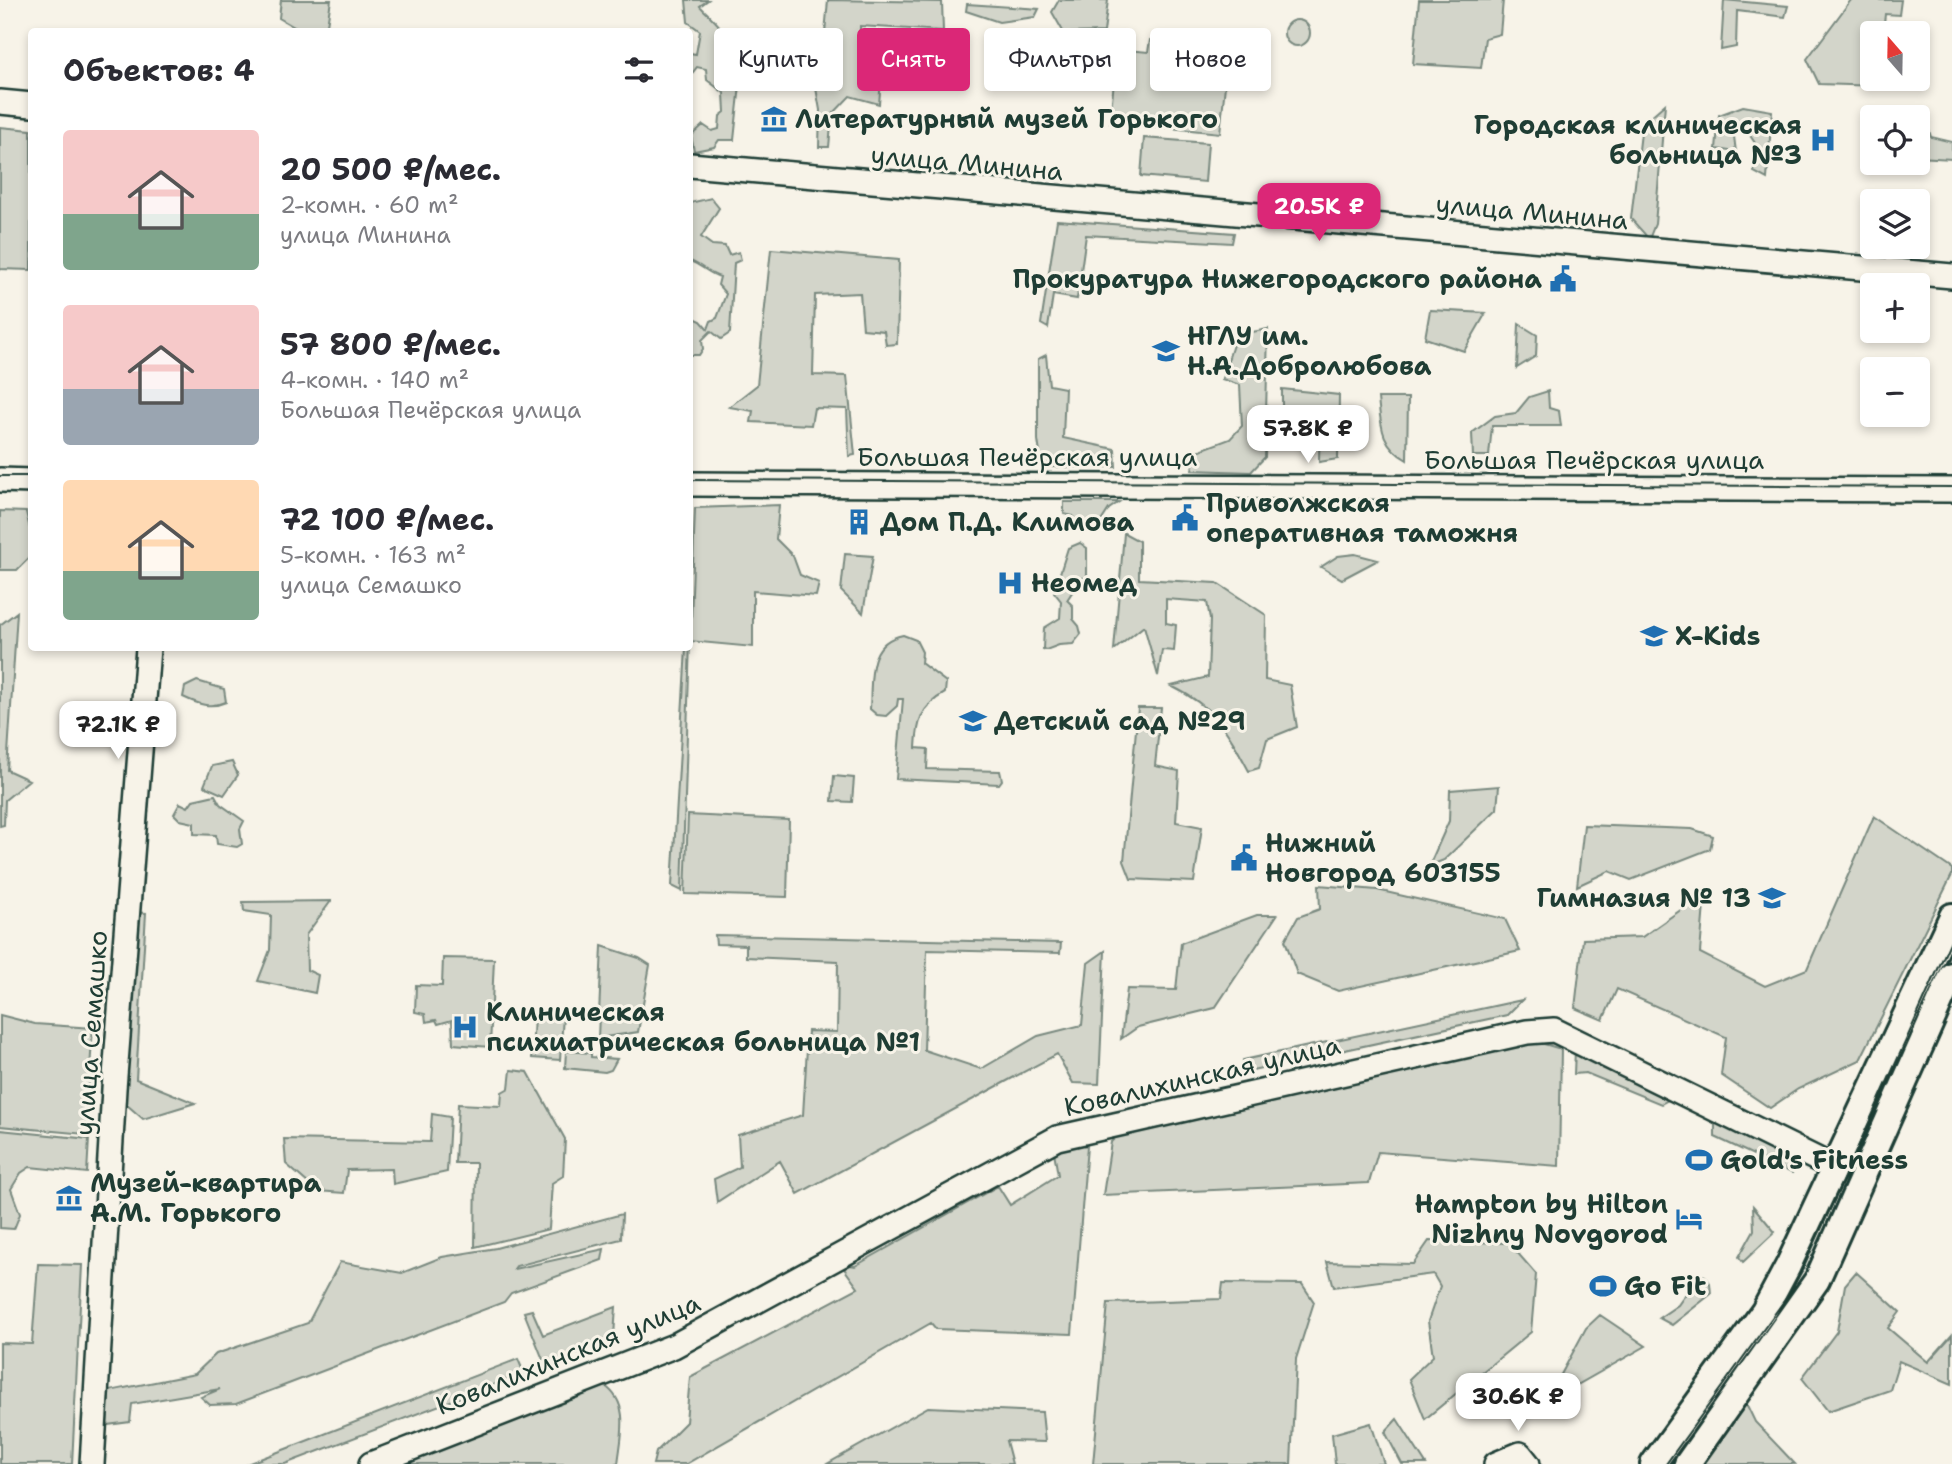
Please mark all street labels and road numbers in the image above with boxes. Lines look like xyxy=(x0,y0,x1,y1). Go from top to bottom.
street label: улица Минина xyxy=(869,137,1065,188)
street label: улица Минина xyxy=(1434,186,1630,237)
street label: Большая Печёрская улица xyxy=(857,439,1197,474)
street label: Большая Печёрская улица xyxy=(1424,442,1764,477)
street label: улица Семашко xyxy=(66,929,115,1137)
street label: Ковалихинская улица xyxy=(1060,1027,1343,1124)
street label: Ковалихинская улица xyxy=(430,1284,705,1423)

